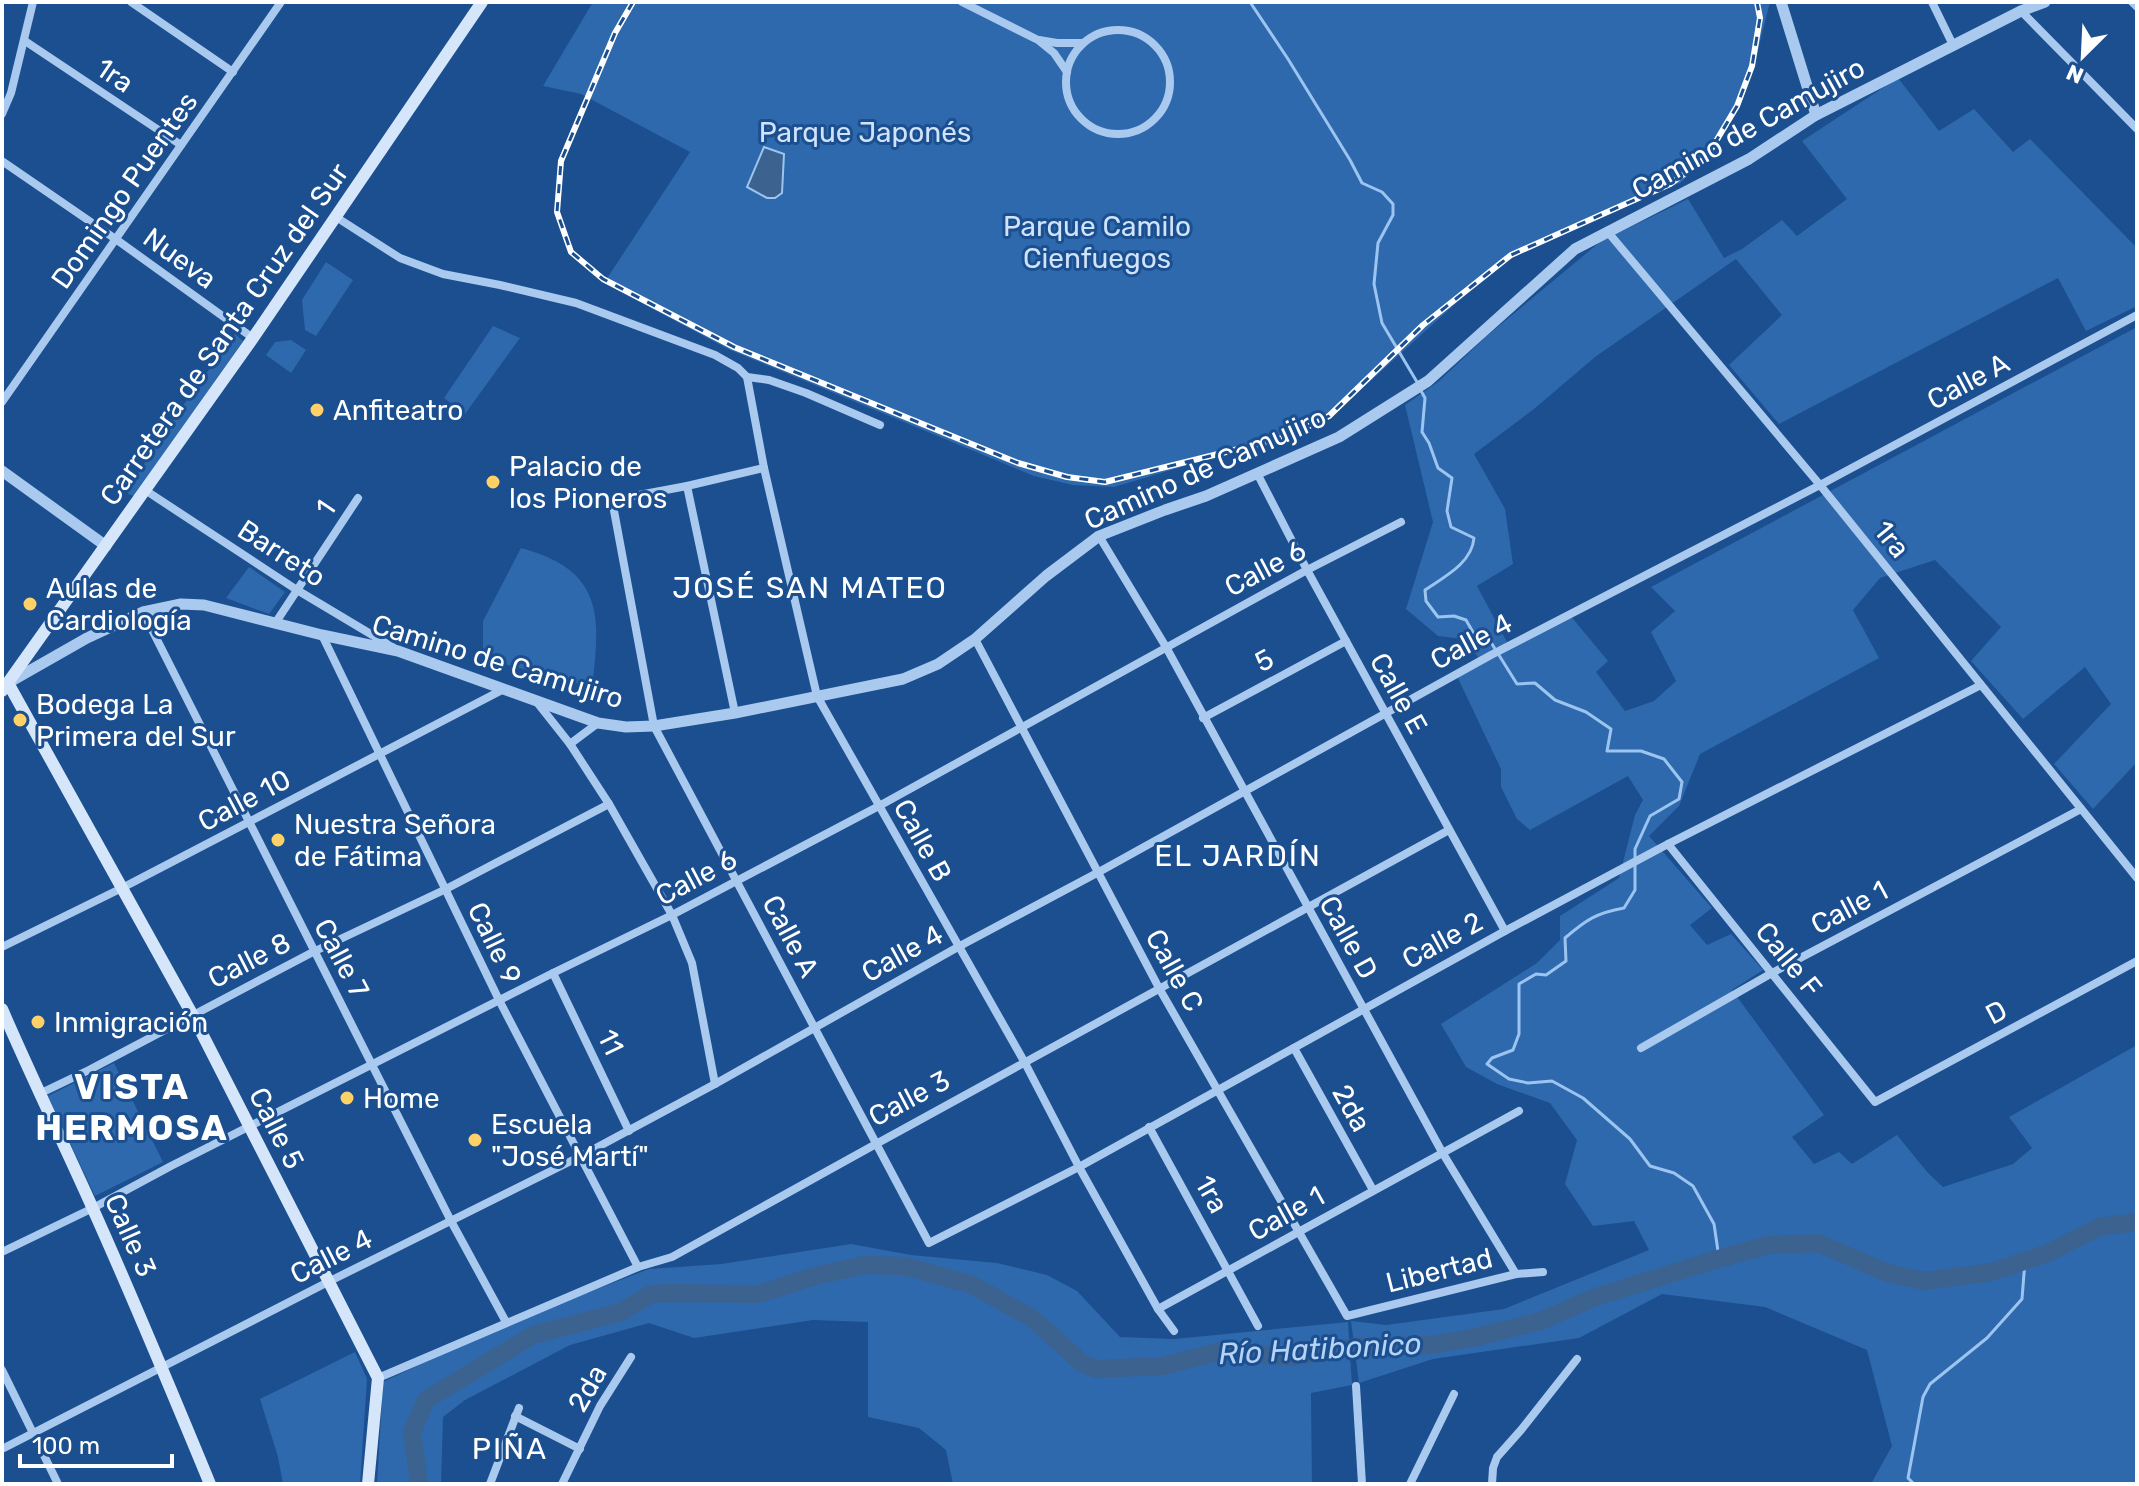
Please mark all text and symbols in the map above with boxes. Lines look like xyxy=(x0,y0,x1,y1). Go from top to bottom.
north arrow xyxy=(2043,16,2123,96)
street label: 1ra xyxy=(90,51,140,100)
street label: Camino de Camujiro xyxy=(1626,51,1870,206)
text: N xyxy=(2062,58,2088,89)
street label: Domingo Puentes xyxy=(44,86,204,295)
park label: Parque Japonés xyxy=(759,116,971,149)
street label: Carretera de Santa Cruz del Sur xyxy=(93,156,356,512)
park label: Parque Camilo Cienfuegos xyxy=(1003,210,1191,275)
street label: Nueva xyxy=(137,221,223,296)
street label: Calle A xyxy=(1922,346,2015,417)
place label: Anfiteatro xyxy=(333,394,463,427)
street label: Camino de Camujiro xyxy=(1079,400,1331,537)
marker: Anfiteatro xyxy=(308,401,326,419)
place label: Palacio de los Pioneros xyxy=(509,450,667,515)
marker: Palacio de los Pioneros xyxy=(484,473,502,491)
street label: 1 xyxy=(308,494,342,522)
street label: Barreto xyxy=(232,513,332,594)
street label: 1ra xyxy=(1867,514,1916,564)
street label: Calle 6 xyxy=(1219,533,1311,603)
district label: JOSÉ SAN MATEO xyxy=(672,570,948,606)
place label: Aulas de Cardiología xyxy=(46,572,192,637)
marker: Aulas de Cardiología xyxy=(21,595,39,613)
street label: Calle 4 xyxy=(1425,606,1518,677)
street label: Camino de Camujiro xyxy=(368,608,628,715)
street label: 5 xyxy=(1249,642,1279,679)
street label: Calle E xyxy=(1363,647,1434,739)
place label: Bodega La Primera del Sur xyxy=(36,688,236,753)
marker: Bodega La Primera del Sur xyxy=(11,711,29,729)
street label: Calle 10 xyxy=(192,762,296,838)
street label: Calle B xyxy=(887,793,959,887)
place label: Nuestra Señora de Fátima xyxy=(294,808,496,873)
marker: Nuestra Señora de Fátima xyxy=(269,831,287,849)
district label: EL JARDÍN xyxy=(1154,838,1322,874)
street label: Calle 6 xyxy=(650,842,742,912)
street label: Calle 1 xyxy=(1805,874,1893,941)
street label: Calle A xyxy=(755,890,826,983)
street label: Calle D xyxy=(1312,890,1385,984)
street label: Calle 9 xyxy=(461,897,528,989)
street label: Calle 2 xyxy=(1396,905,1488,976)
street label: Calle 7 xyxy=(307,913,376,1003)
street label: Calle F xyxy=(1749,915,1829,1003)
street label: Calle 4 xyxy=(856,918,949,989)
street label: Calle C xyxy=(1139,923,1211,1017)
street label: Calle 8 xyxy=(203,926,296,995)
street label: D xyxy=(1980,993,2013,1032)
place label: Inmigración xyxy=(54,1006,208,1039)
marker: Inmigración xyxy=(29,1013,47,1031)
street label: 11 xyxy=(590,1024,631,1060)
street label: Calle 3 xyxy=(863,1063,955,1133)
district label: VISTA HERMOSA xyxy=(35,1065,229,1149)
street label: 2da xyxy=(1325,1079,1378,1137)
street label: Calle 5 xyxy=(242,1082,311,1174)
place label: Home xyxy=(363,1082,440,1115)
marker: Home xyxy=(338,1089,356,1107)
place label: Escuela "José Martí" xyxy=(491,1108,649,1173)
marker: Escuela "José Martí" xyxy=(466,1131,484,1149)
street label: 1ra xyxy=(1188,1170,1235,1219)
street label: Calle 1 xyxy=(1242,1179,1330,1248)
street label: Calle 3 xyxy=(98,1189,163,1282)
street label: Calle 4 xyxy=(285,1222,378,1291)
street label: Libertad xyxy=(1382,1241,1496,1300)
water label: Río Hatibonico xyxy=(1217,1326,1423,1372)
street label: 2da xyxy=(561,1359,614,1418)
scale bar xyxy=(20,1418,172,1468)
district label: PIÑA xyxy=(472,1431,548,1467)
text: 100 m xyxy=(32,1432,100,1460)

